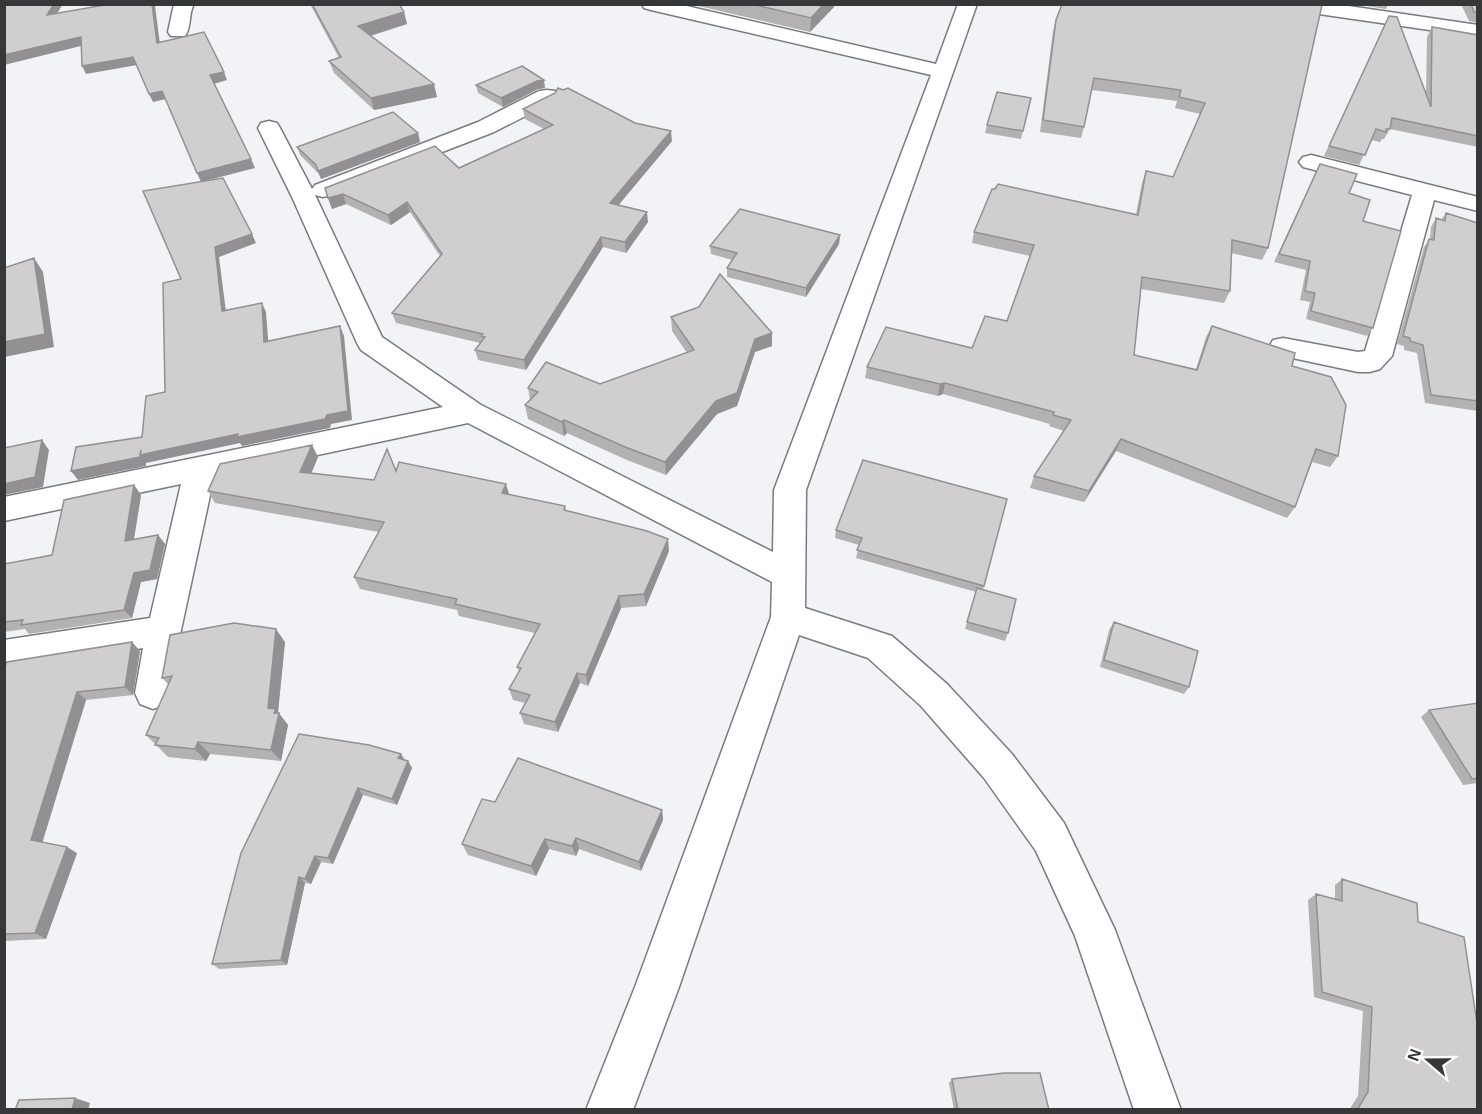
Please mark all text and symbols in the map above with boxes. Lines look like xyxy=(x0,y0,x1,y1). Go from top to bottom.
north arrow xyxy=(1398,1030,1458,1090)
text: N xyxy=(1404,1047,1424,1063)

